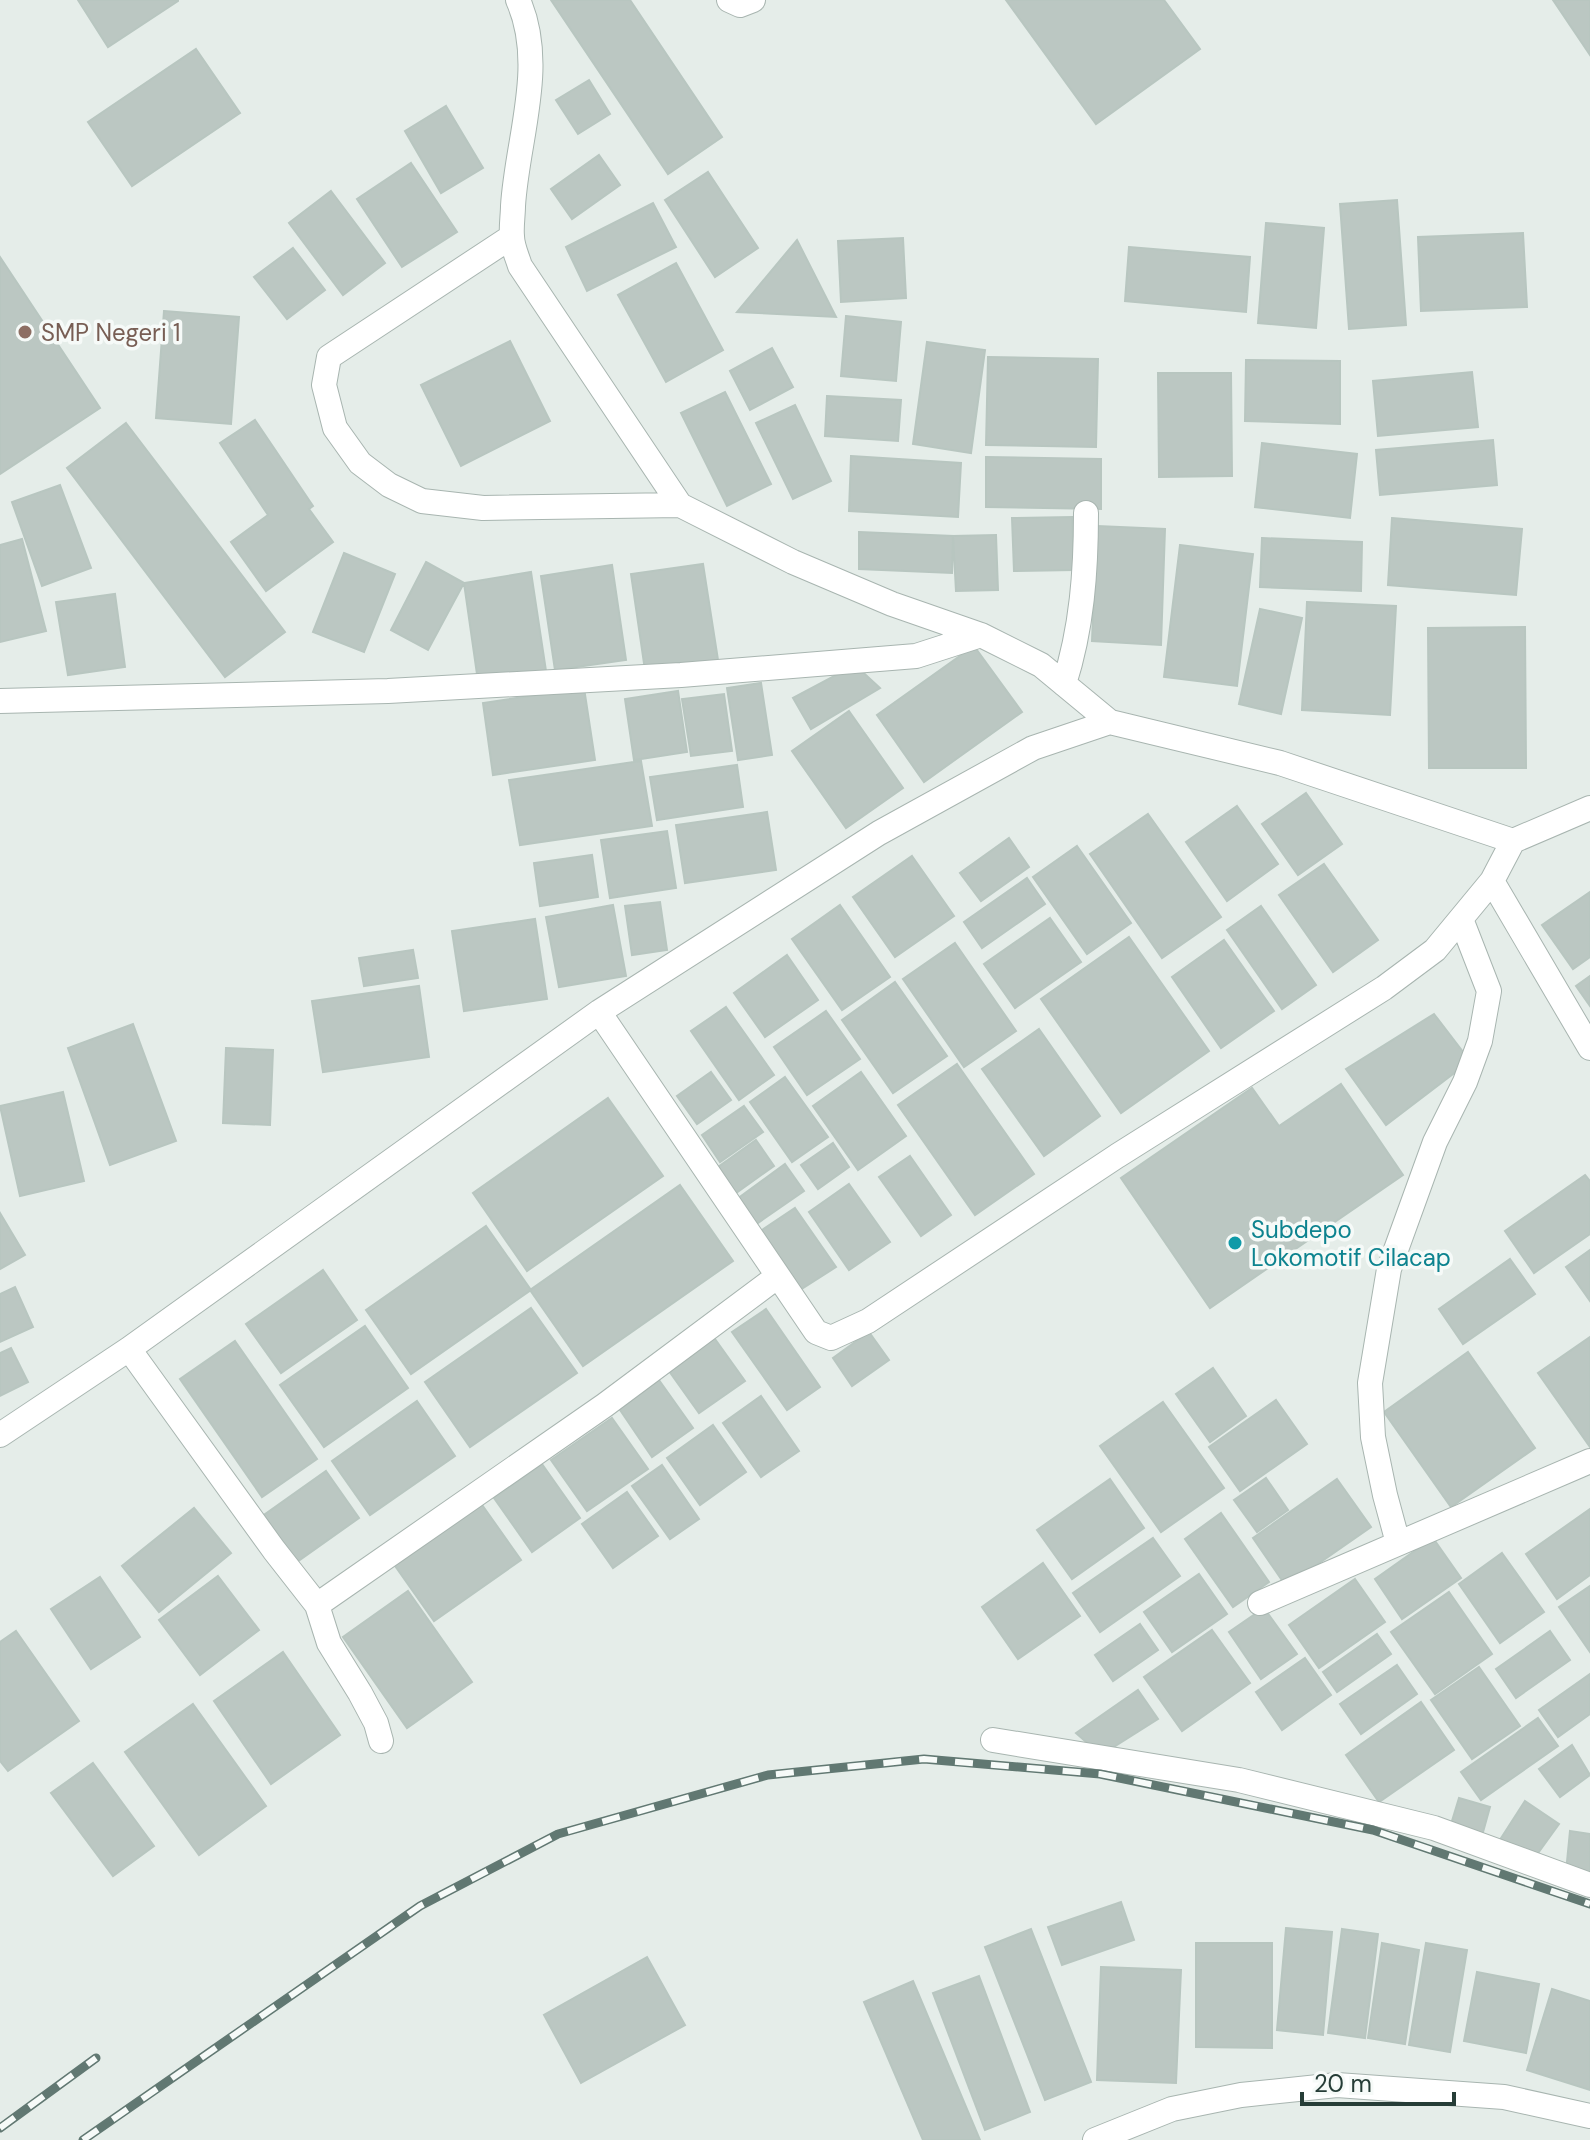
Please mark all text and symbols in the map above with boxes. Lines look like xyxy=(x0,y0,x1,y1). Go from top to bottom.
place label: SMP Negeri 1 xyxy=(41,317,181,348)
marker: SMP Negeri 1 xyxy=(16,323,34,341)
place label: Subdepo Lokomotif Cilacap xyxy=(1251,1214,1451,1273)
marker: Subdepo Lokomotif Cilacap xyxy=(1226,1234,1244,1252)
scale bar xyxy=(1302,2056,1454,2106)
text: 20 m xyxy=(1314,2068,1372,2099)

